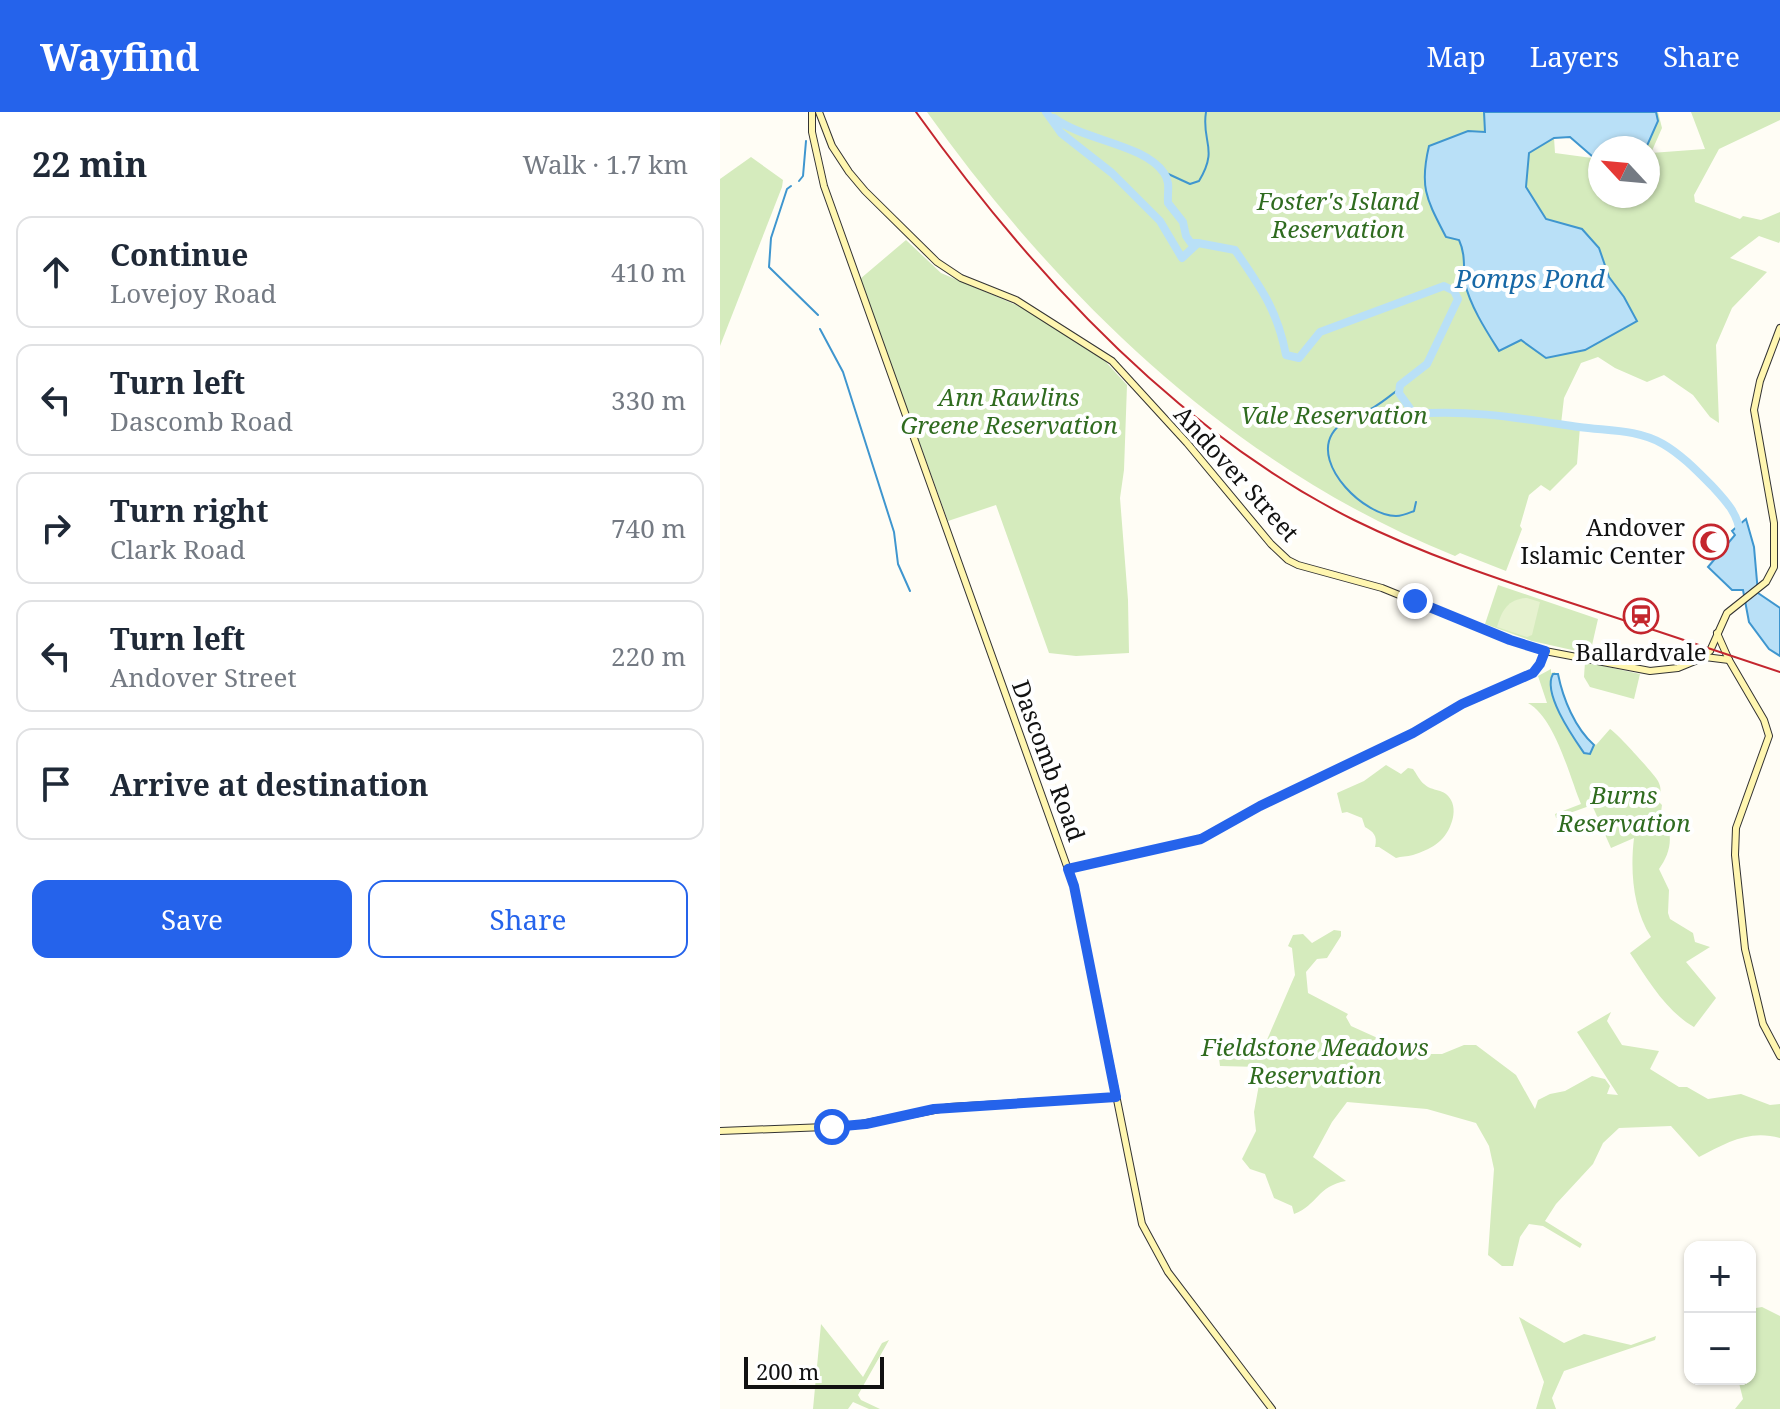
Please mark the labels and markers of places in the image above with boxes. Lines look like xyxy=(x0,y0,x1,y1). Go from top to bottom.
place label: Andover Islamic Center xyxy=(1520,510,1685,571)
mosque icon: Andover Islamic Center xyxy=(1692,523,1730,561)
station icon: Ballardvale xyxy=(1622,597,1660,635)
place label: Ballardvale xyxy=(1575,635,1707,668)

